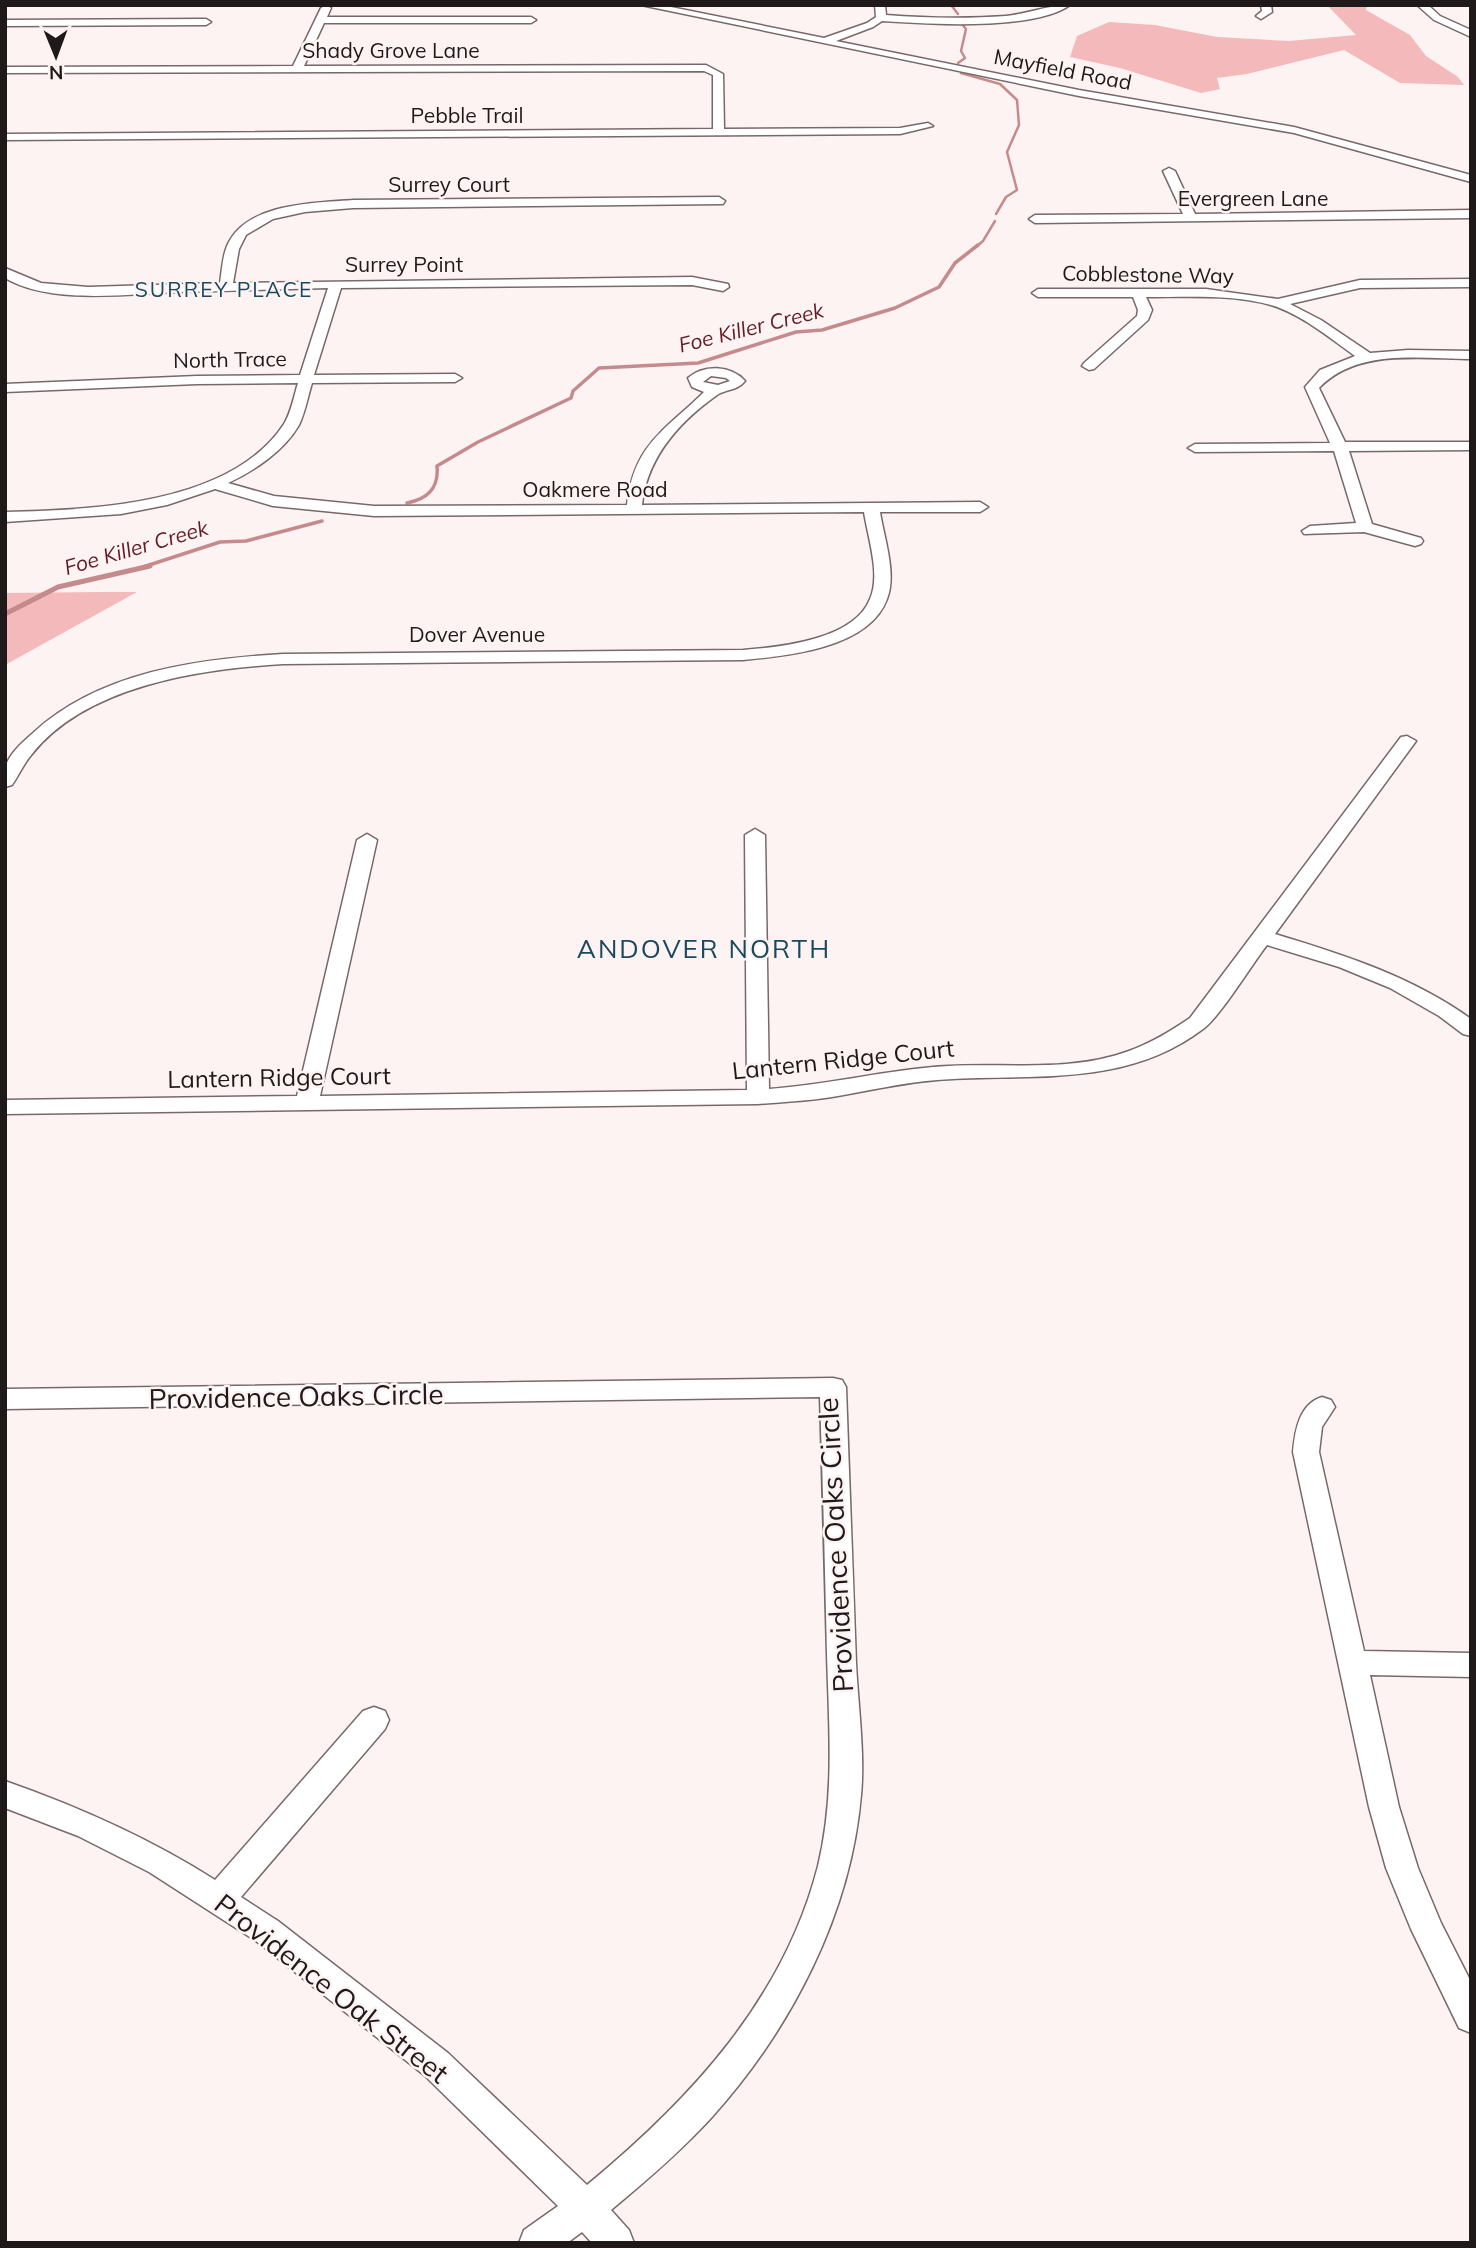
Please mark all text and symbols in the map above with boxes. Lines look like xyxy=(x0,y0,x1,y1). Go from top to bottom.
north arrow xyxy=(21,21,91,91)
street label: Shady Grove Lane xyxy=(302,37,480,63)
street label: Mayfield Road xyxy=(992,43,1134,95)
text: N xyxy=(49,61,64,85)
street label: Pebble Trail xyxy=(411,102,523,128)
street label: Surrey Court xyxy=(388,171,510,197)
street label: Evergreen Lane xyxy=(1178,185,1328,211)
street label: Surrey Point xyxy=(345,251,463,277)
street label: Cobblestone Way xyxy=(1062,260,1234,288)
district label: SURREY PLACE xyxy=(135,276,313,302)
water label: Foe Killer Creek xyxy=(676,296,827,358)
street label: North Trace xyxy=(173,345,287,373)
street label: Oakmere Road xyxy=(522,476,668,502)
water label: Foe Killer Creek xyxy=(61,514,212,580)
street label: Dover Avenue xyxy=(409,621,545,647)
district label: ANDOVER NORTH xyxy=(577,932,831,965)
street label: Lantern Ridge Court xyxy=(730,1032,956,1086)
street label: Lantern Ridge Court xyxy=(167,1060,391,1094)
street label: Providence Oaks Circle xyxy=(148,1376,444,1416)
street label: Providence Oaks Circle xyxy=(810,1397,860,1693)
street label: Providence Oak Street xyxy=(208,1886,456,2090)

